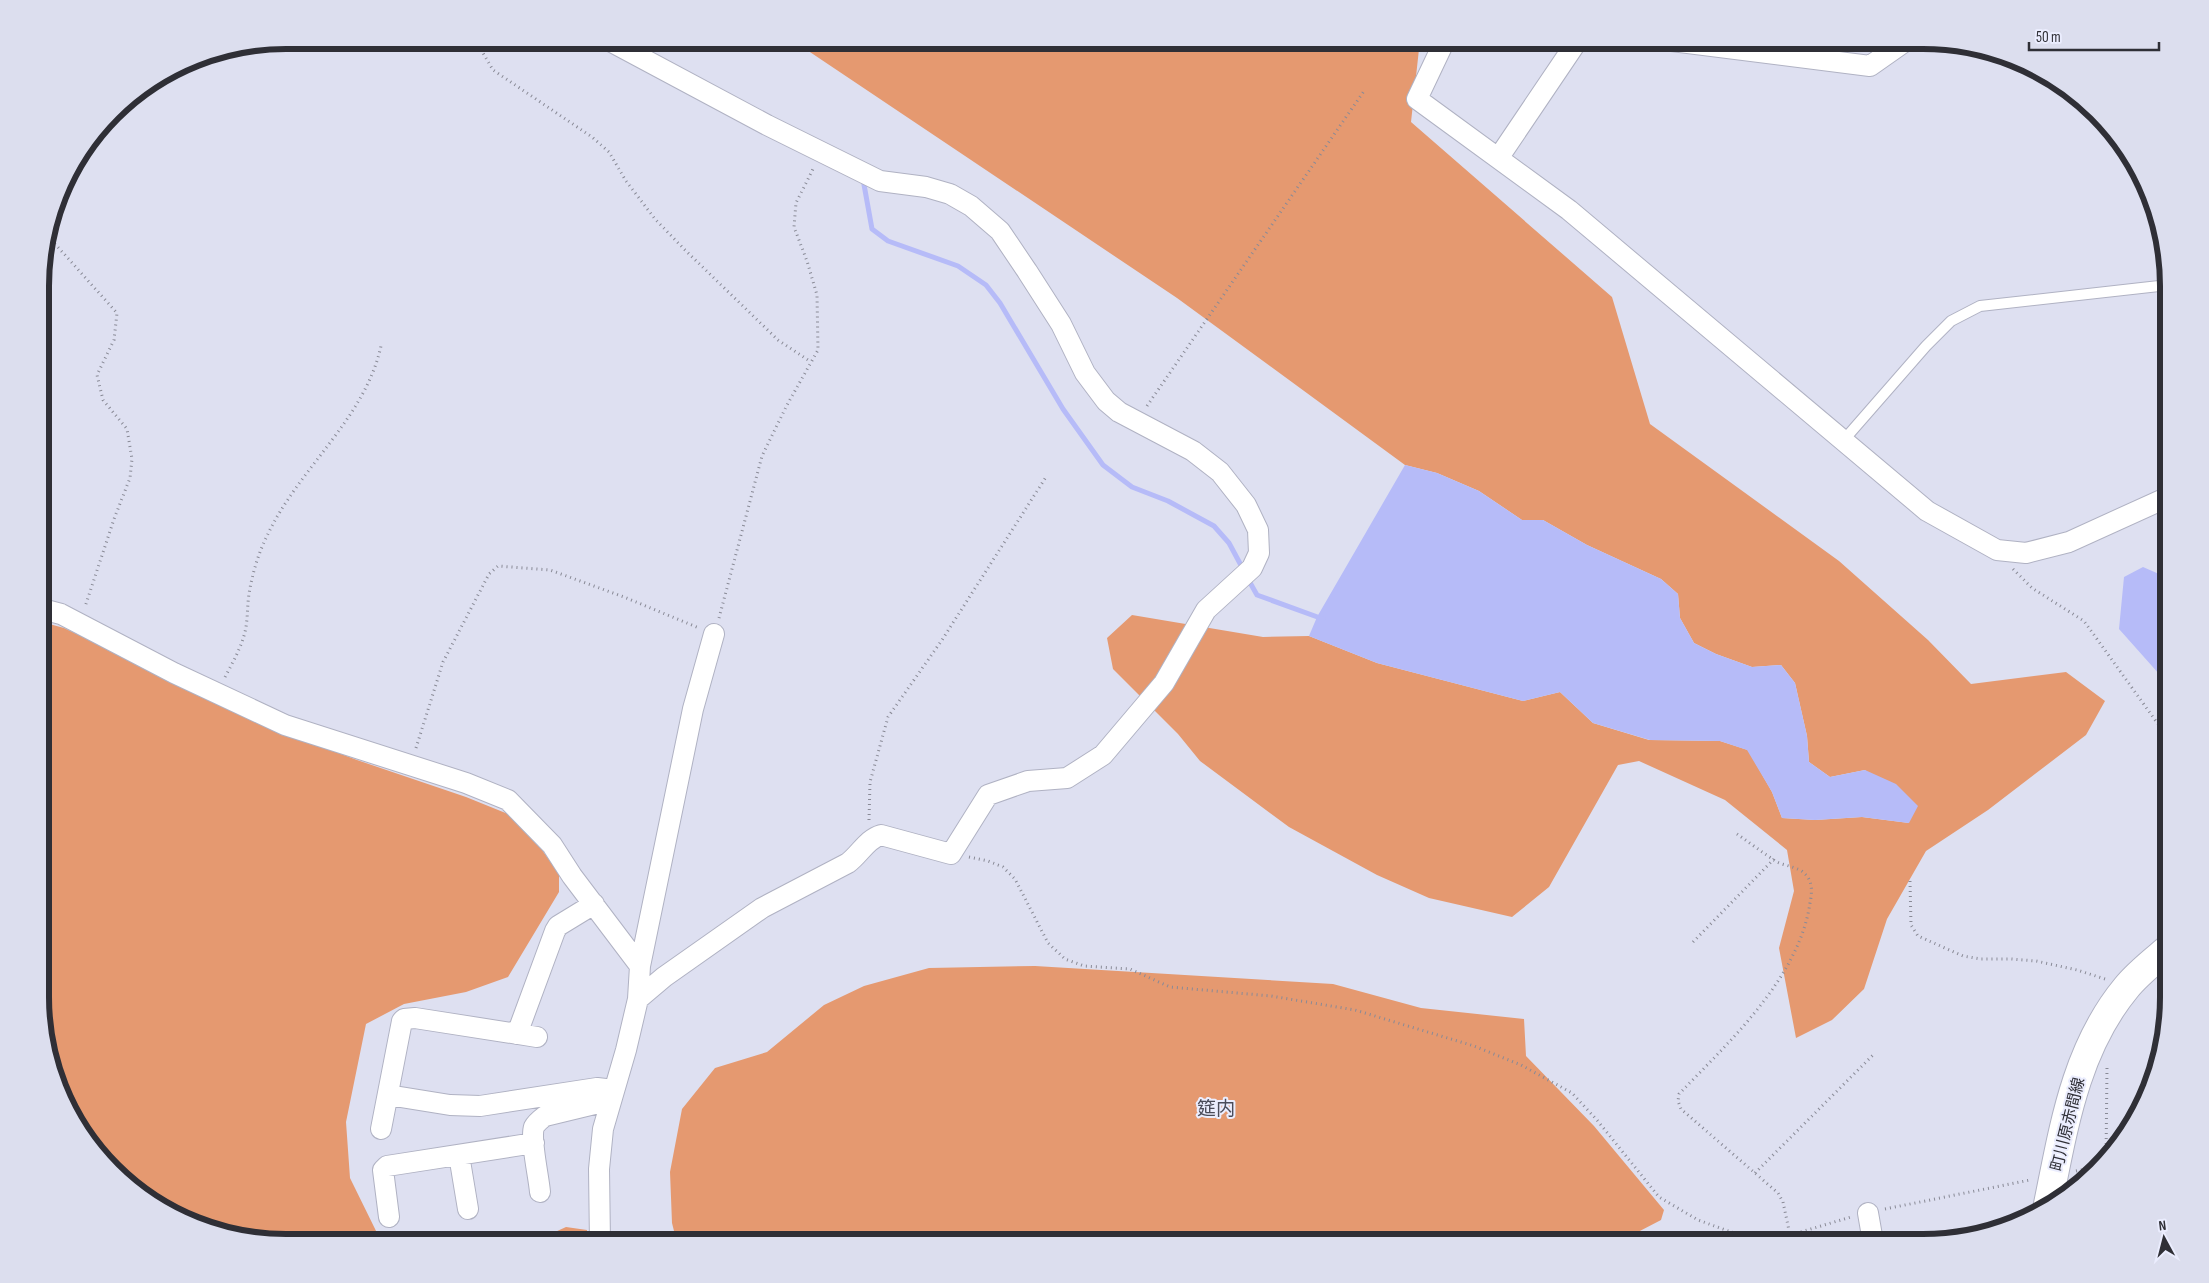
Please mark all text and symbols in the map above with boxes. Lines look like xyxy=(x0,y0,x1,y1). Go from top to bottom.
scale bar xyxy=(2029,20,2159,52)
text: 50 m xyxy=(2036,28,2061,47)
street label: 町川原赤間線 xyxy=(2048,1075,2089,1173)
district label: 筵内 xyxy=(1197,1098,1235,1121)
north arrow xyxy=(2139,1213,2189,1263)
text: N xyxy=(2158,1217,2167,1234)

